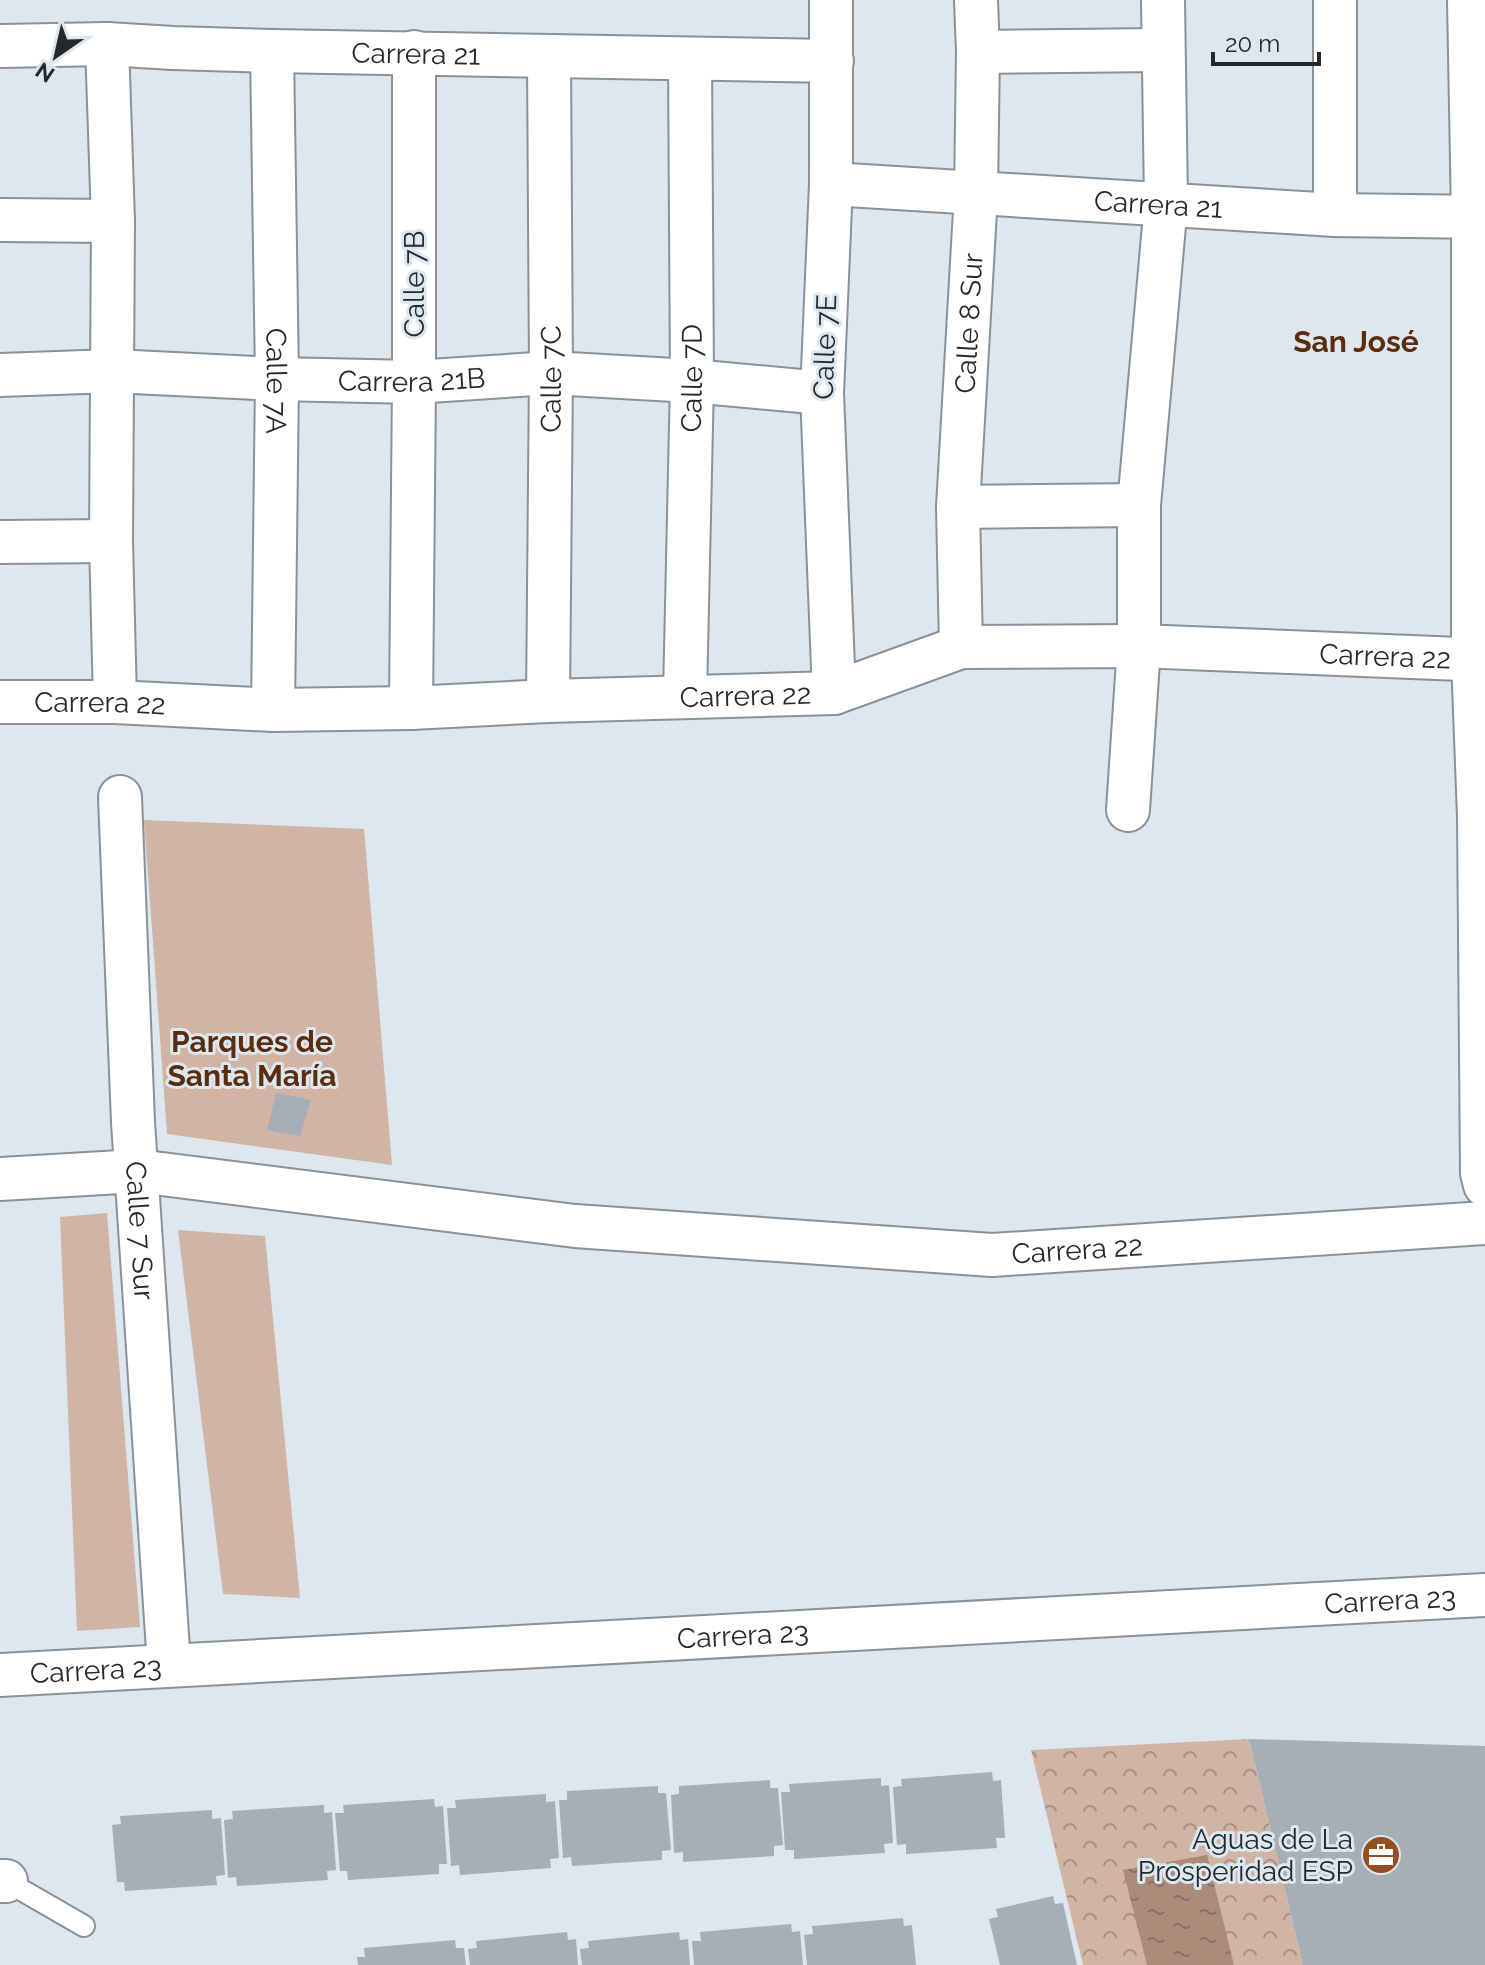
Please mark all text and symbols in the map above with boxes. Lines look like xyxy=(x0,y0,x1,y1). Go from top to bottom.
north arrow xyxy=(16,16,96,96)
scale bar xyxy=(1213,16,1319,66)
text: 20 m xyxy=(1225,29,1280,58)
street label: Carrera 21 xyxy=(351,36,481,71)
text: N xyxy=(31,57,59,88)
street label: Carrera 21 xyxy=(1093,184,1224,225)
street label: Calle 7B xyxy=(398,231,431,337)
street label: Calle 8 Sur xyxy=(948,252,989,394)
street label: Calle 7E xyxy=(807,294,843,400)
street label: Calle 7D xyxy=(674,324,709,433)
district label: San José xyxy=(1293,324,1419,359)
street label: Calle 7C xyxy=(534,325,568,433)
street label: Calle 7A xyxy=(260,328,294,434)
street label: Carrera 21B xyxy=(338,361,486,399)
street label: Carrera 22 xyxy=(1319,637,1452,675)
street label: Carrera 22 xyxy=(679,677,812,714)
street label: Carrera 22 xyxy=(34,685,167,721)
district label: Parques de Santa María xyxy=(168,1024,336,1093)
street label: Calle 7 Sur xyxy=(119,1160,161,1301)
street label: Carrera 22 xyxy=(1010,1229,1144,1270)
street label: Carrera 23 xyxy=(1323,1580,1457,1620)
street label: Carrera 23 xyxy=(676,1615,810,1655)
street label: Carrera 23 xyxy=(29,1650,163,1690)
place label: Aguas de La Prosperidad ESP xyxy=(1138,1823,1353,1888)
office icon: Aguas de La Prosperidad ESP xyxy=(1360,1834,1402,1876)

